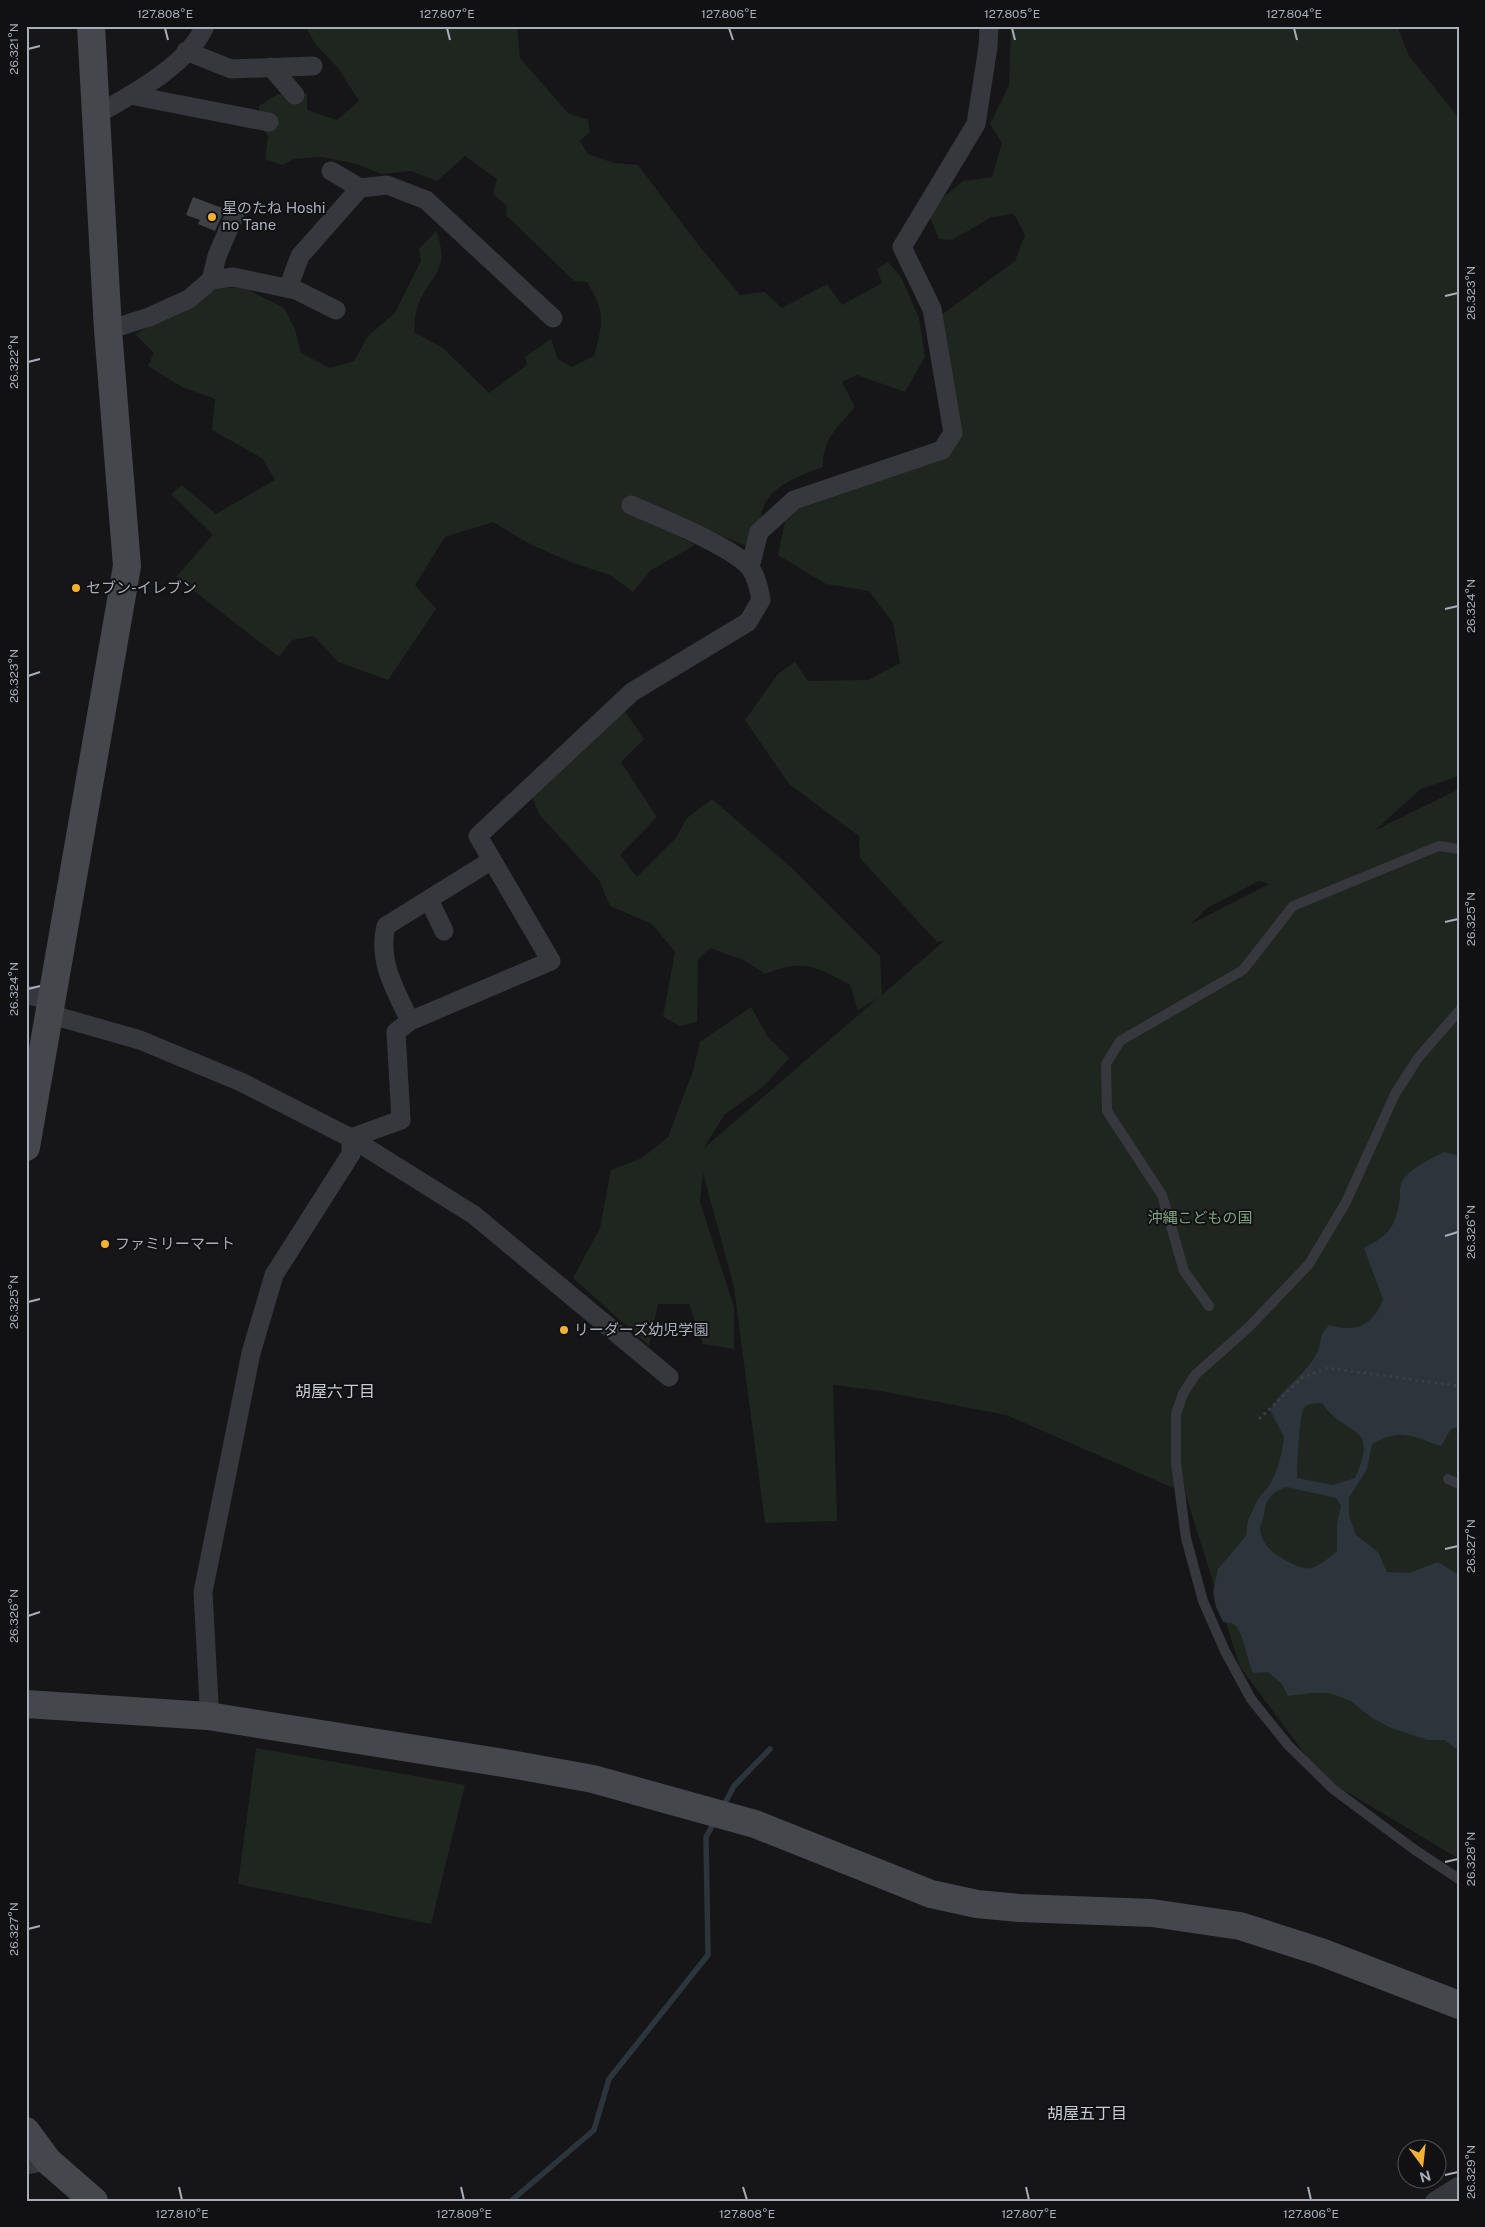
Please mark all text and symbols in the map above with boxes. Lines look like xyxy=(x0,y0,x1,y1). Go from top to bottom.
text: 127.808°E xyxy=(137,7,193,21)
text: 127.807°E xyxy=(419,7,475,21)
text: 127.806°E xyxy=(701,7,757,21)
text: 127.805°E xyxy=(984,7,1040,21)
text: 127.804°E xyxy=(1266,7,1322,21)
text: 26.321°N xyxy=(7,23,21,75)
place label: 星のたね Hoshi no Tane xyxy=(222,199,325,233)
marker: 星のたね Hoshi no Tane xyxy=(206,211,218,223)
text: 26.323°N xyxy=(1464,266,1478,320)
text: 26.322°N xyxy=(7,335,21,389)
place label: セブン-イレブン xyxy=(86,579,197,596)
text: 26.324°N xyxy=(1464,579,1478,633)
marker: セブン-イレブン xyxy=(70,582,82,594)
text: 26.323°N xyxy=(7,649,21,703)
text: 26.325°N xyxy=(1464,892,1478,946)
text: 26.324°N xyxy=(7,962,21,1016)
text: 26.326°N xyxy=(1464,1205,1478,1259)
park label: 沖縄こどもの国 xyxy=(1147,1209,1253,1226)
place label: ファミリーマート xyxy=(115,1235,235,1252)
marker: ファミリーマート xyxy=(99,1238,111,1250)
text: 26.325°N xyxy=(7,1275,21,1329)
place label: リーダーズ幼児学園 xyxy=(574,1321,708,1338)
marker: リーダーズ幼児学園 xyxy=(558,1324,570,1336)
district label: 胡屋六丁目 xyxy=(295,1382,375,1401)
text: 26.327°N xyxy=(1464,1519,1478,1573)
text: 26.326°N xyxy=(7,1589,21,1643)
text: 26.328°N xyxy=(1464,1832,1478,1886)
text: 26.327°N xyxy=(7,1902,21,1956)
district label: 胡屋五丁目 xyxy=(1047,2104,1127,2123)
north arrow xyxy=(1398,2140,1448,2190)
text: 26.329°N xyxy=(1464,2145,1478,2199)
text: N xyxy=(1418,2167,1433,2186)
text: 127.810°E xyxy=(155,2207,209,2221)
text: 127.809°E xyxy=(436,2207,492,2221)
text: 127.808°E xyxy=(719,2207,775,2221)
text: 127.807°E xyxy=(1001,2207,1057,2221)
text: 127.806°E xyxy=(1283,2207,1339,2221)

